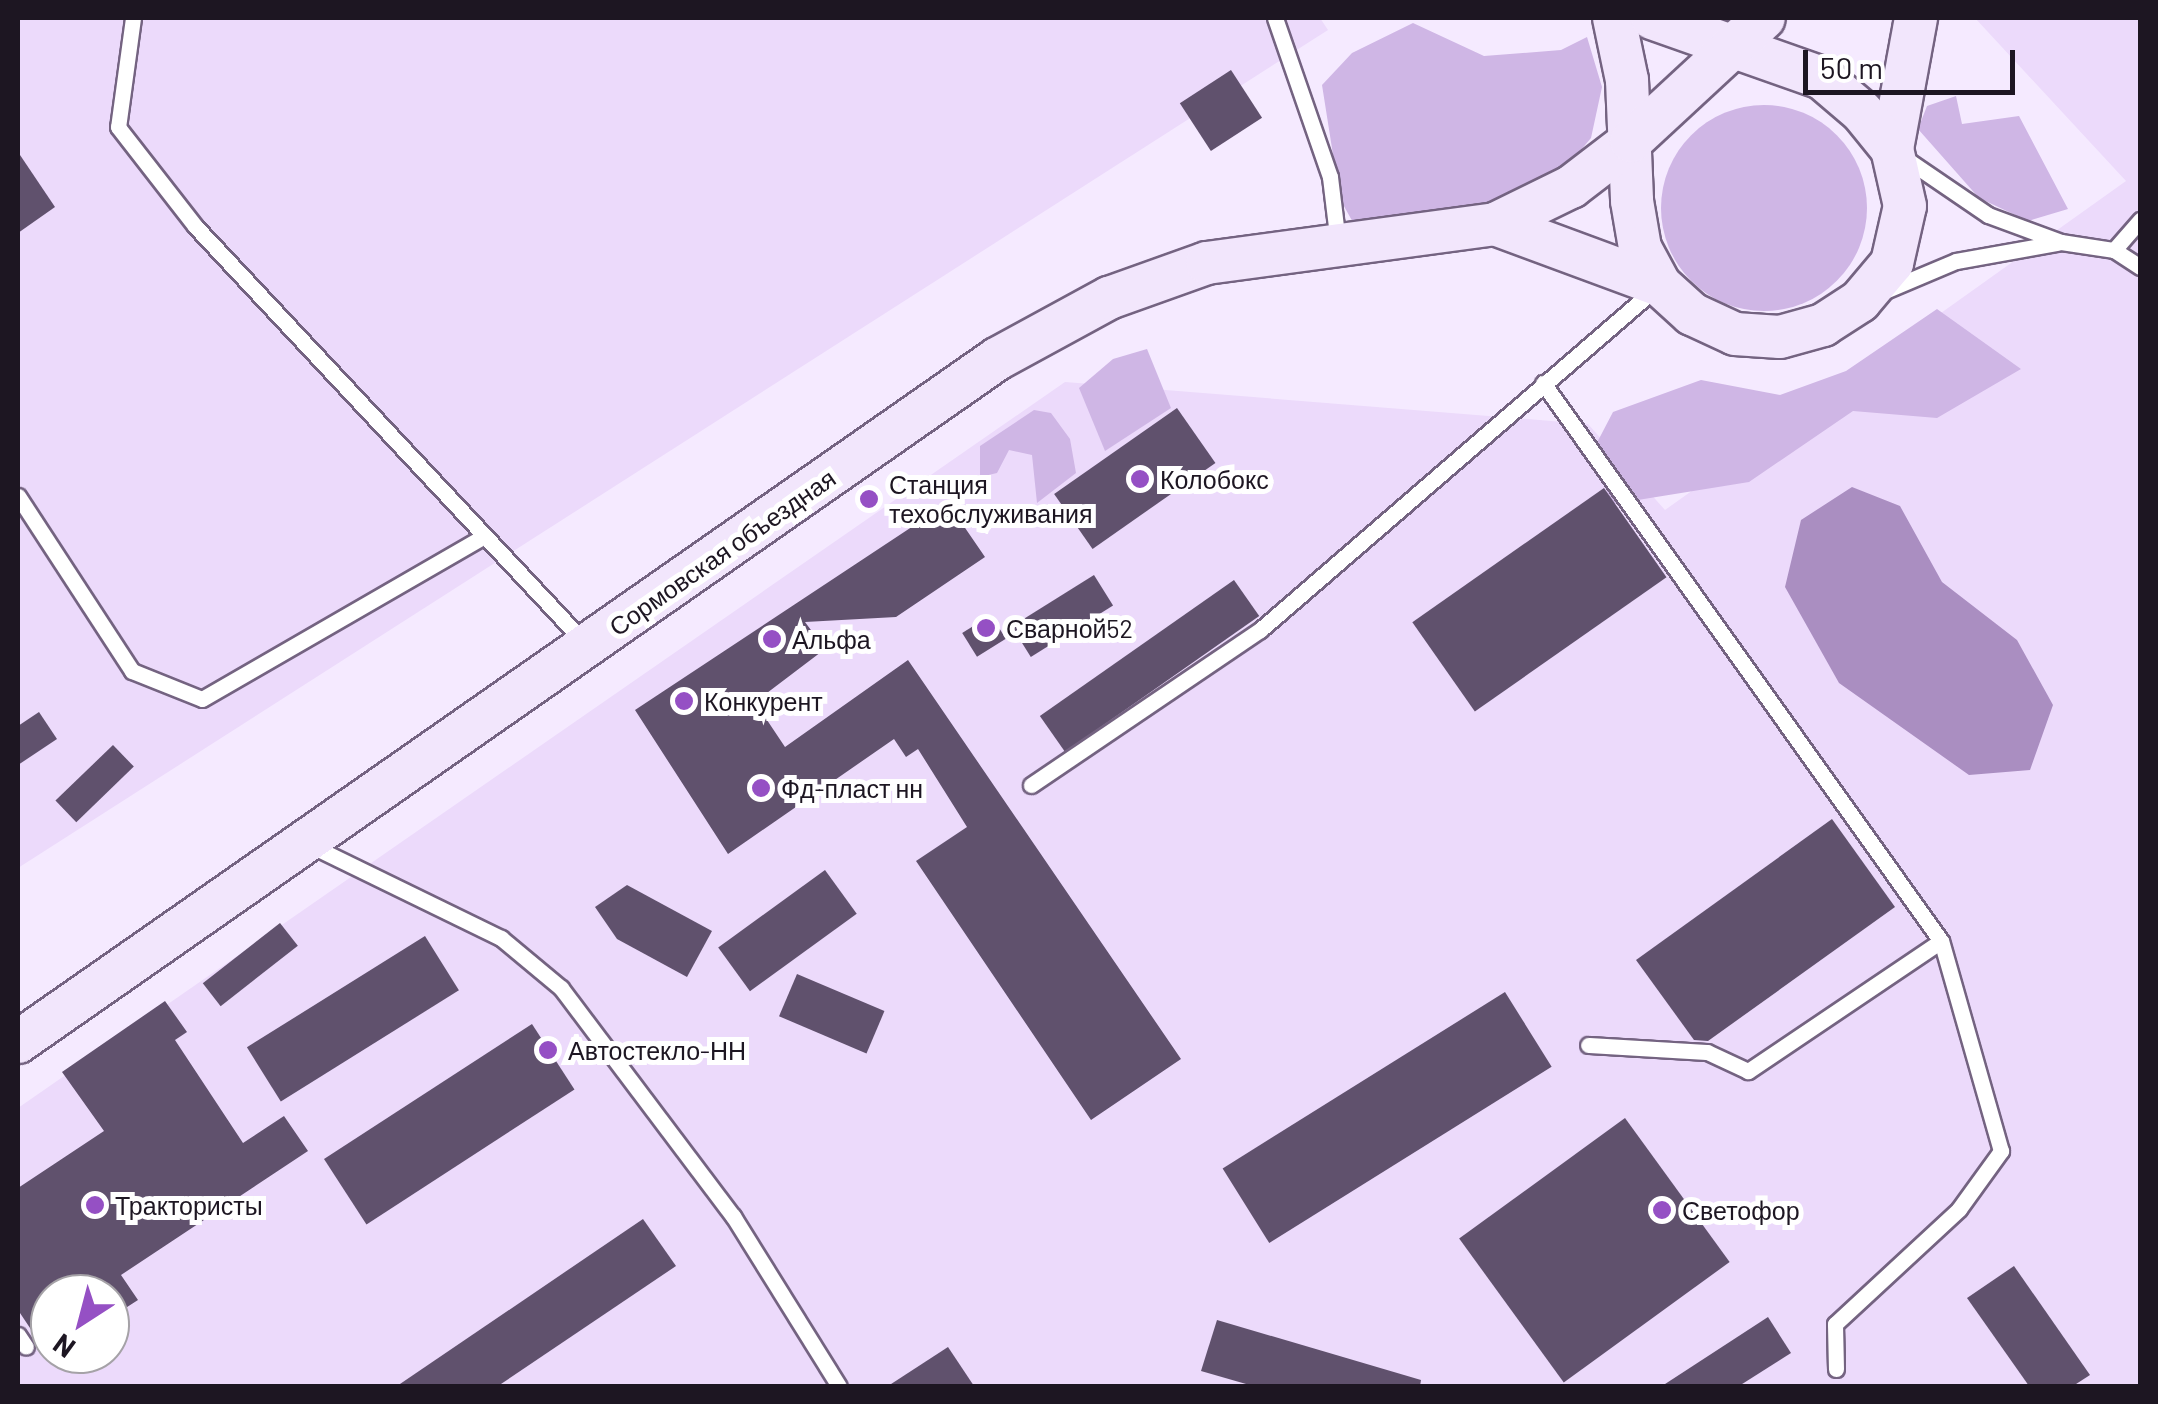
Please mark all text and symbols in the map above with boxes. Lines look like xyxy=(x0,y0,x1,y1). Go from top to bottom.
scale bar xyxy=(1808,30,2020,92)
text: 50 m xyxy=(1820,49,1883,85)
street label: Сормовская объездная xyxy=(603,462,841,642)
place label: Колобокс xyxy=(1160,464,1269,494)
marker: Колобокс xyxy=(1129,468,1151,490)
place label: Станция техобслуживания xyxy=(889,470,1092,529)
marker: Станция техобслуживания xyxy=(858,488,880,510)
place label: Сварной52 xyxy=(1006,613,1133,643)
marker: Сварной52 xyxy=(975,617,997,639)
place label: Альфа xyxy=(792,624,871,654)
marker: Альфа xyxy=(761,628,783,650)
place label: Конкурент xyxy=(704,686,823,716)
marker: Конкурент xyxy=(673,690,695,712)
place label: Фд-пласт нн xyxy=(781,773,923,803)
marker: Фд-пласт нн xyxy=(750,777,772,799)
place label: Автостекло-НН xyxy=(568,1035,746,1065)
marker: Автостекло-НН xyxy=(537,1039,559,1061)
place label: Трактористы xyxy=(115,1190,263,1220)
marker: Трактористы xyxy=(84,1194,106,1216)
place label: Светофор xyxy=(1682,1195,1800,1225)
marker: Светофор xyxy=(1651,1199,1673,1221)
north arrow xyxy=(30,1274,130,1374)
text: N xyxy=(46,1327,81,1366)

